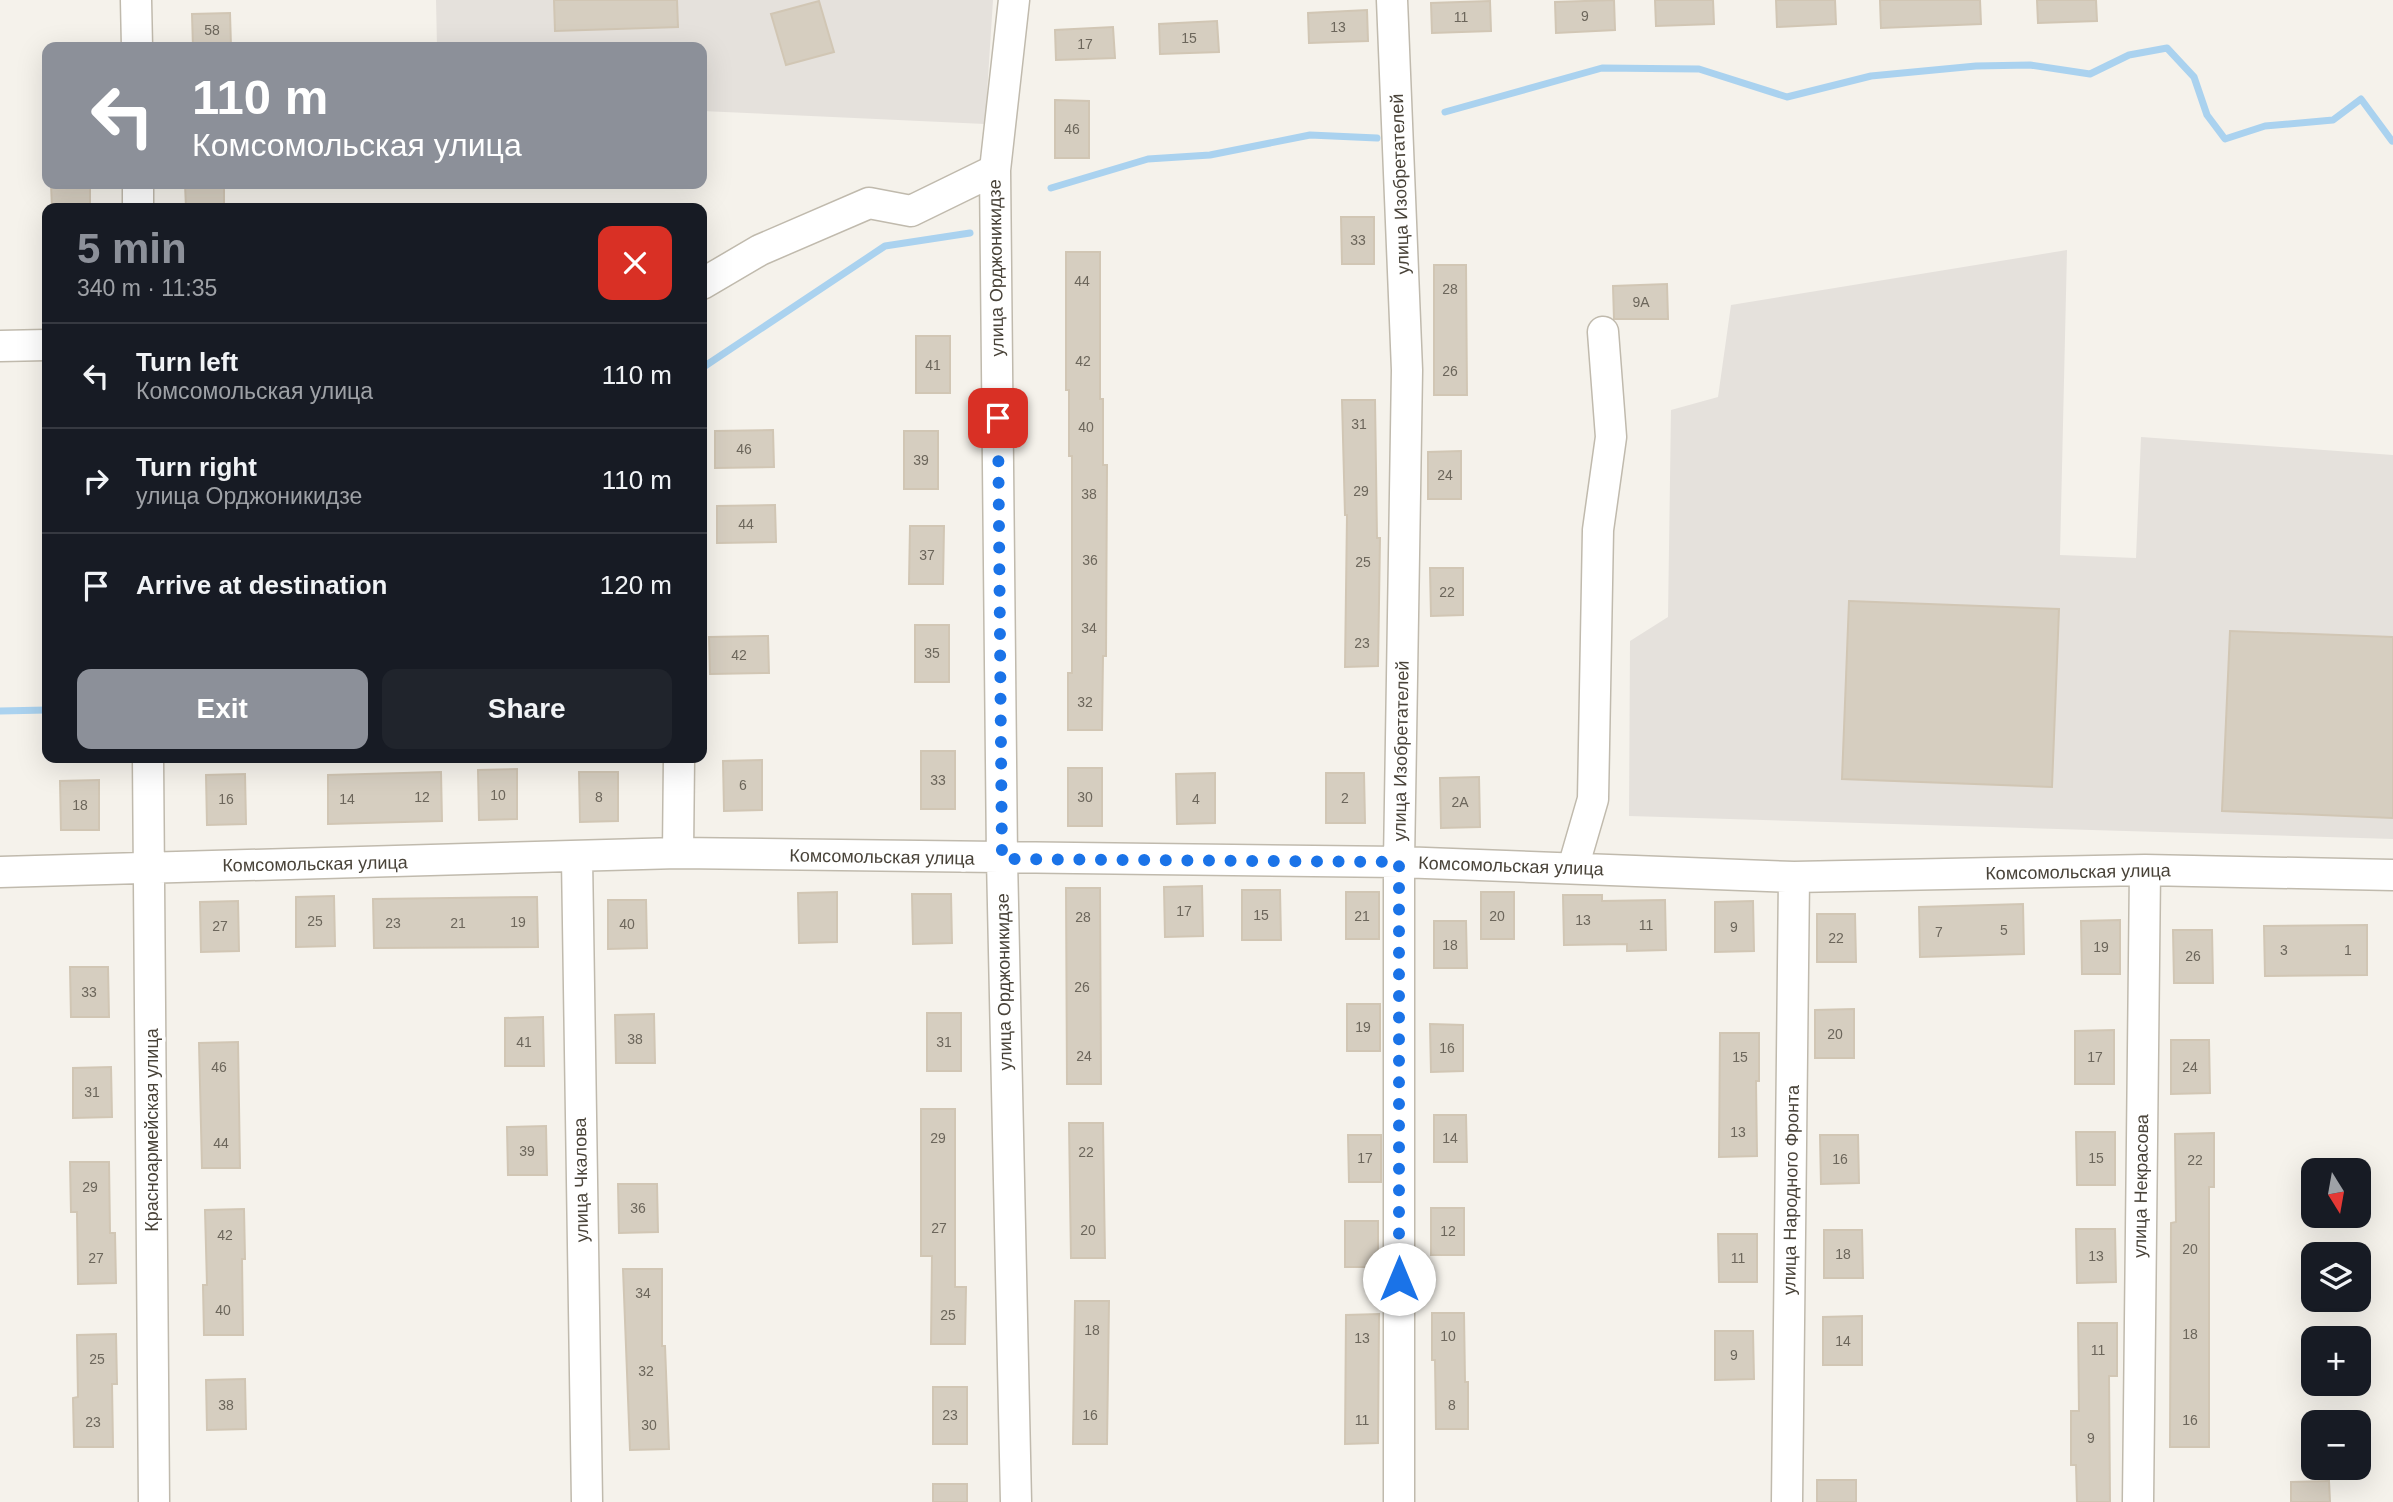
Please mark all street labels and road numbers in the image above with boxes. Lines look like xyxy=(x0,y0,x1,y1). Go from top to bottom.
street label: улица Изобретателей xyxy=(1387,93,1413,275)
street label: улица Орджоникидзе xyxy=(984,179,1008,357)
street label: улица Изобретателей xyxy=(1389,660,1413,842)
street label: Комсомольская улица xyxy=(789,845,976,869)
street label: Комсомольская улица xyxy=(222,852,409,876)
street label: Комсомольская улица xyxy=(1418,853,1605,879)
street label: Комсомольская улица xyxy=(1985,860,2172,884)
street label: улица Орджоникидзе xyxy=(992,893,1016,1071)
street label: Красноармейская улица xyxy=(142,1027,162,1232)
street label: улица Народного Фронта xyxy=(1779,1084,1803,1295)
street label: улица Некрасова xyxy=(2130,1113,2152,1258)
street label: улица Чкалова xyxy=(570,1116,592,1243)

